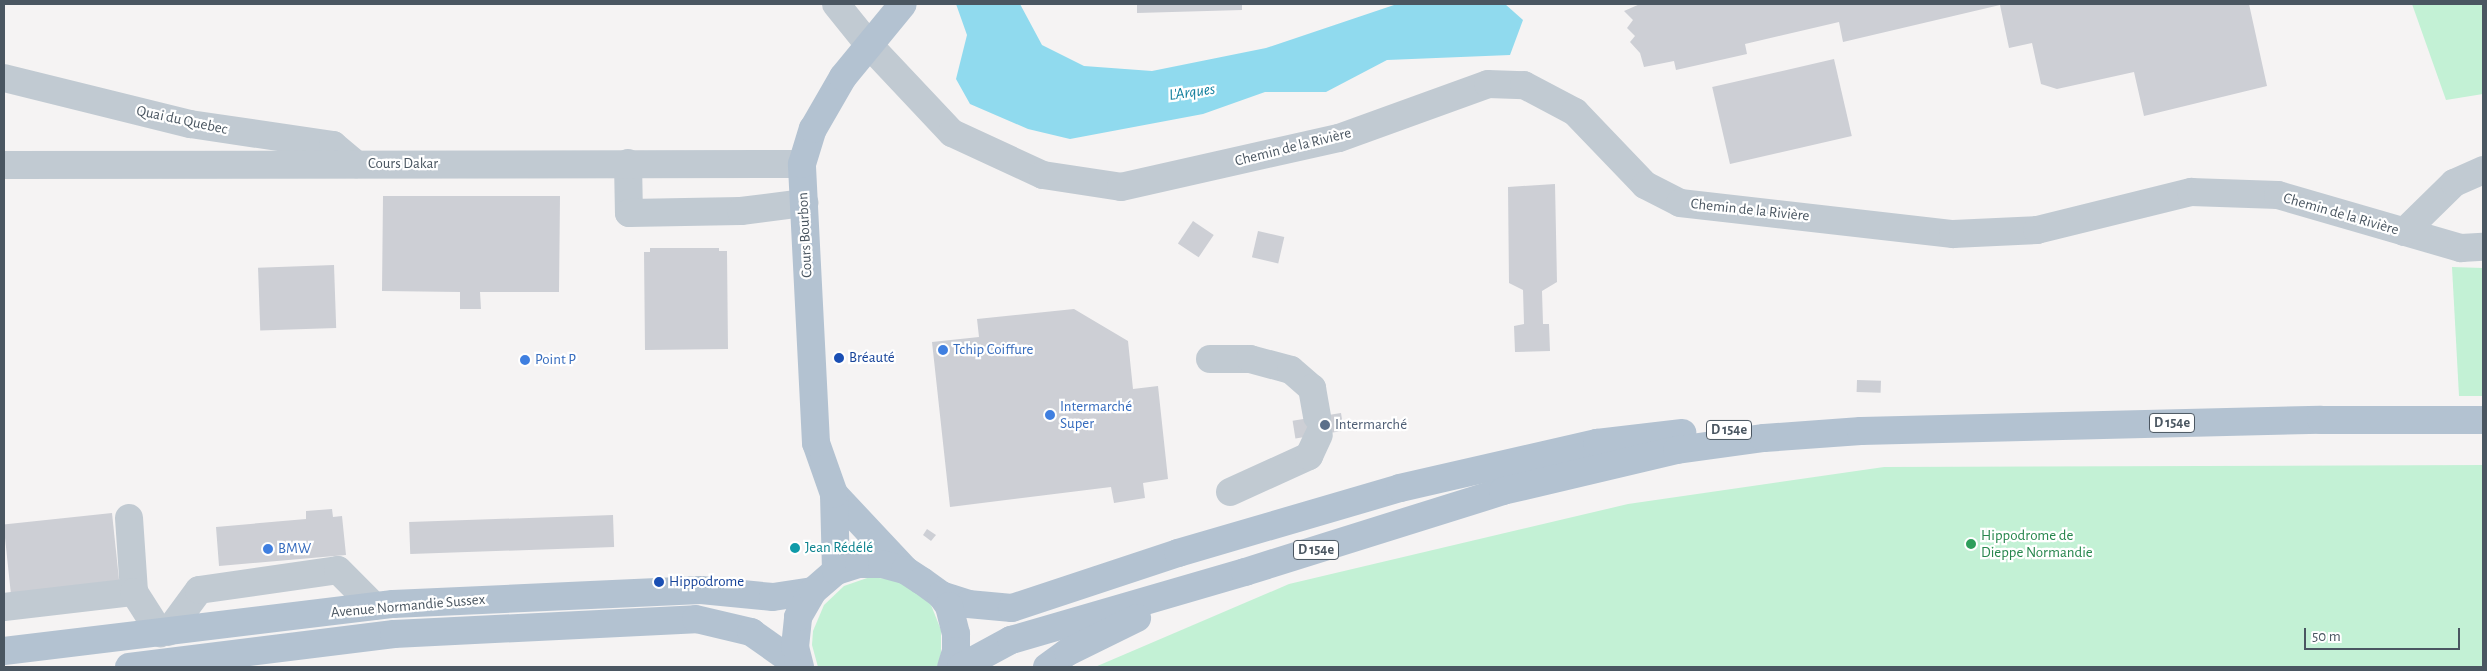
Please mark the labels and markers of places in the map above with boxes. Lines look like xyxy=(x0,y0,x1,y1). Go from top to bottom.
place label: Tchip Coiffure xyxy=(953,341,1033,359)
marker: Tchip Coiffure xyxy=(937,344,949,356)
place label: Bréauté xyxy=(849,349,895,367)
place label: Point P xyxy=(535,351,576,369)
marker: Bréauté xyxy=(833,352,845,364)
marker: Point P xyxy=(519,354,531,366)
place label: Intermarché Super xyxy=(1060,397,1132,432)
marker: Intermarché Super xyxy=(1044,409,1056,421)
place label: Intermarché xyxy=(1335,416,1407,434)
marker: Intermarché xyxy=(1319,419,1331,431)
place label: Hippodrome de Dieppe Normandie xyxy=(1981,526,2093,561)
marker: Hippodrome de Dieppe Normandie xyxy=(1965,538,1977,550)
place label: Jean Rédélé xyxy=(805,539,873,557)
place label: BMW xyxy=(278,540,311,558)
marker: Jean Rédélé xyxy=(789,542,801,554)
marker: BMW xyxy=(262,543,274,555)
place label: Hippodrome xyxy=(669,573,744,591)
marker: Hippodrome xyxy=(653,576,665,588)

